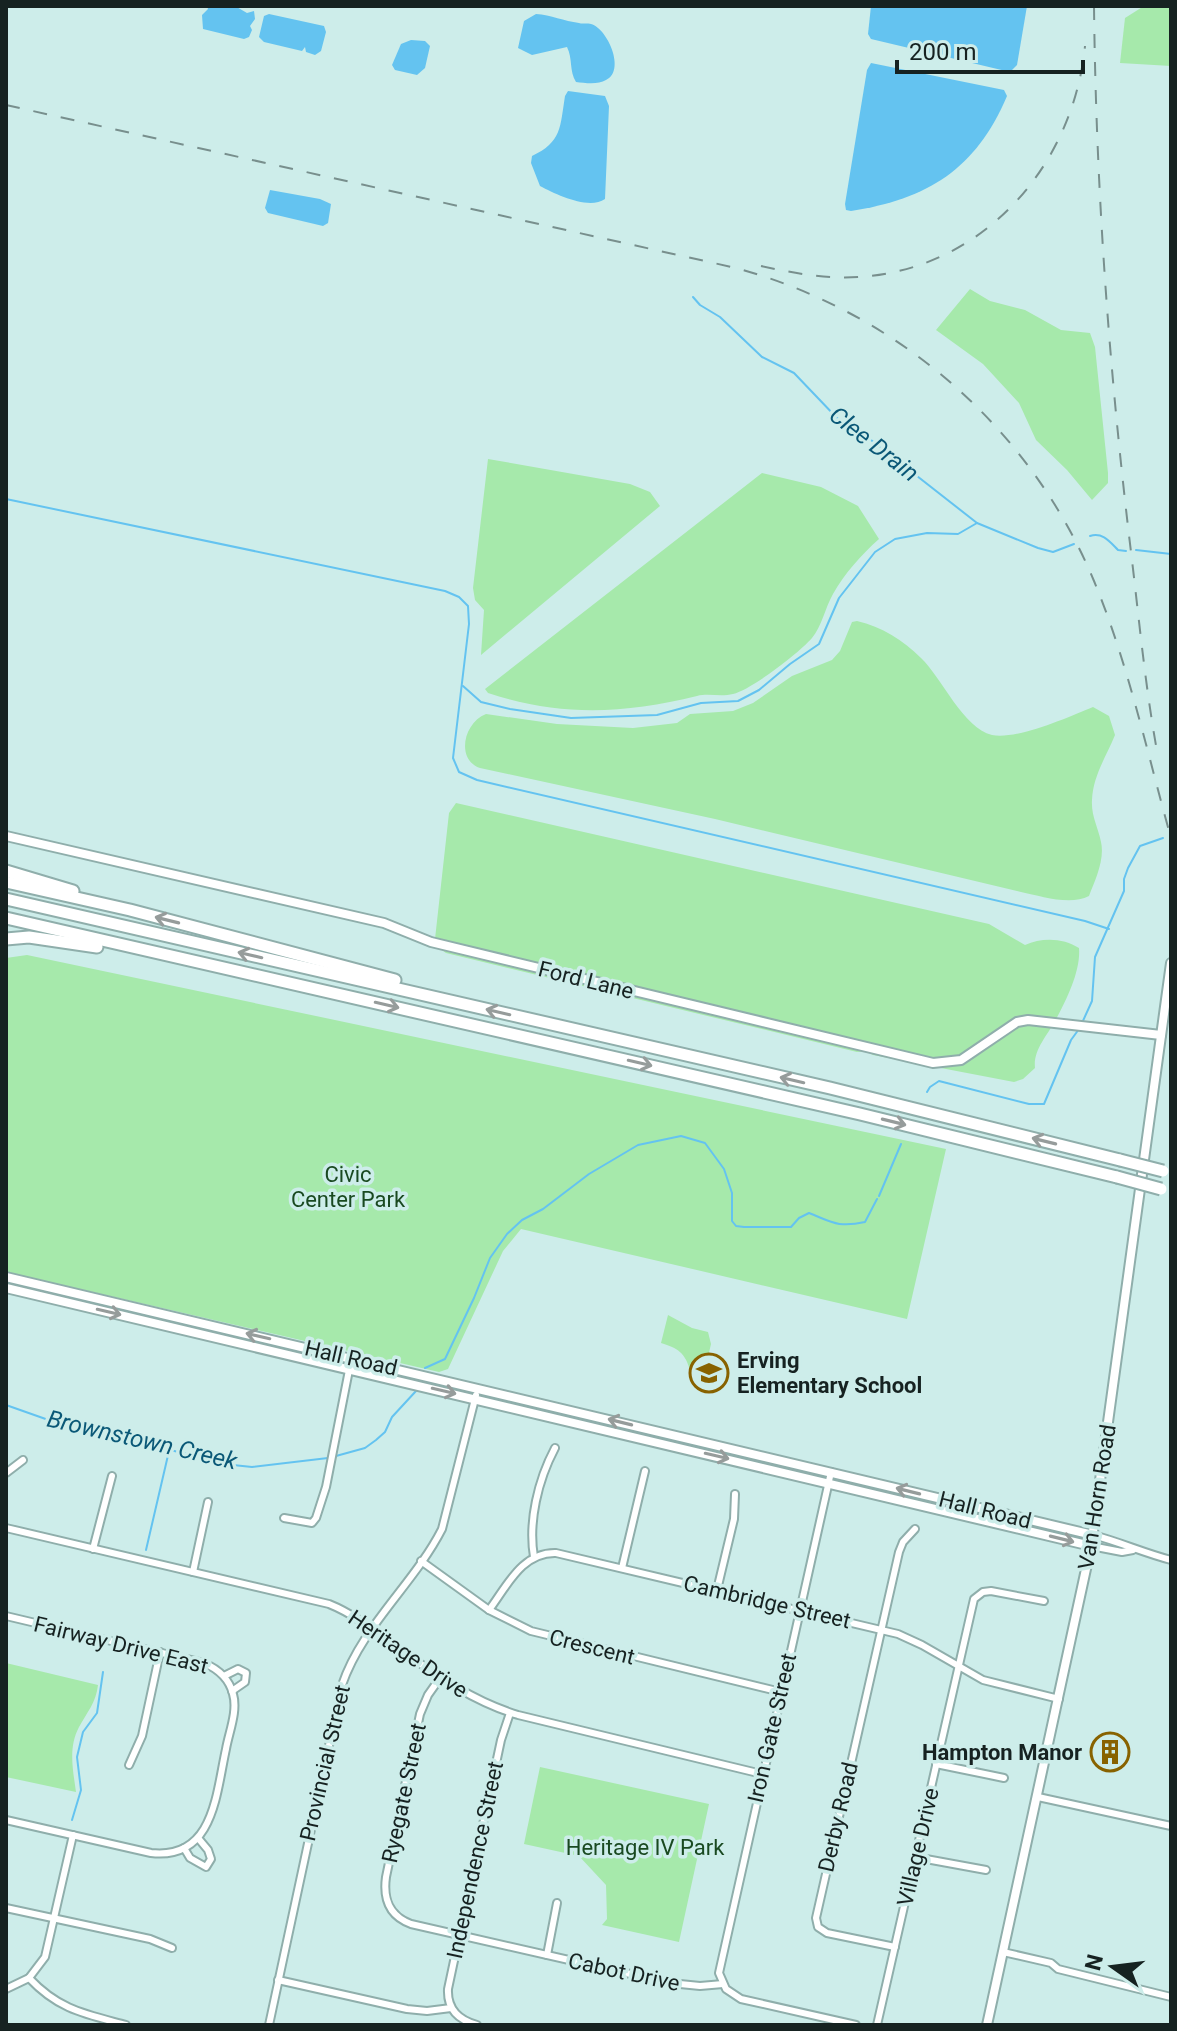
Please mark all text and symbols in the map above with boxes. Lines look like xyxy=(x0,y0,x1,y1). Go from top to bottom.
scale bar xyxy=(897,24,1083,74)
text: 200 m xyxy=(909,38,976,66)
water label: Clee Drain xyxy=(824,401,924,487)
one-way arrow xyxy=(155,911,180,926)
one-way arrow xyxy=(238,947,264,962)
street label: Ford Lane xyxy=(536,956,636,1004)
one-way arrow xyxy=(374,998,399,1013)
one-way arrow xyxy=(486,1003,511,1018)
one-way arrow xyxy=(627,1056,653,1071)
one-way arrow xyxy=(779,1072,805,1087)
one-way arrow xyxy=(880,1115,906,1130)
one-way arrow xyxy=(1032,1132,1058,1147)
park label: Civic Center Park xyxy=(291,1162,406,1212)
one-way arrow xyxy=(96,1305,122,1320)
one-way arrow xyxy=(246,1328,271,1343)
street label: Hall Road xyxy=(302,1335,400,1381)
place label: Erving Elementary School xyxy=(737,1348,922,1398)
school or university icon: Erving Elementary School xyxy=(688,1352,730,1394)
one-way arrow xyxy=(431,1384,456,1399)
water label: Brownstown Creek xyxy=(44,1405,241,1476)
one-way arrow xyxy=(607,1414,633,1429)
street label: Van Horn Road xyxy=(1073,1423,1121,1571)
one-way arrow xyxy=(704,1449,730,1464)
one-way arrow xyxy=(896,1483,922,1498)
street label: Hall Road xyxy=(936,1486,1034,1534)
one-way arrow xyxy=(1048,1532,1074,1547)
street label: Cambridge Street xyxy=(681,1571,853,1633)
street label: Heritage Drive xyxy=(344,1605,472,1703)
street label: Fairway Drive East xyxy=(31,1611,211,1679)
street label: Crescent xyxy=(547,1624,637,1670)
street label: Iron Gate Street xyxy=(743,1651,801,1805)
street label: Provincial Street xyxy=(295,1683,355,1843)
street label: Ryegate Street xyxy=(377,1721,431,1865)
building icon: Hampton Manor xyxy=(1089,1731,1131,1773)
place label: Hampton Manor xyxy=(922,1740,1082,1765)
street label: Independence Street xyxy=(442,1759,508,1961)
street label: Derby Road xyxy=(813,1760,863,1874)
street label: Village Drive xyxy=(892,1785,944,1909)
park label: Heritage IV Park xyxy=(566,1835,725,1860)
north arrow xyxy=(1073,1927,1153,2007)
street label: Cabot Drive xyxy=(566,1948,682,1996)
text: N xyxy=(1080,1952,1108,1973)

